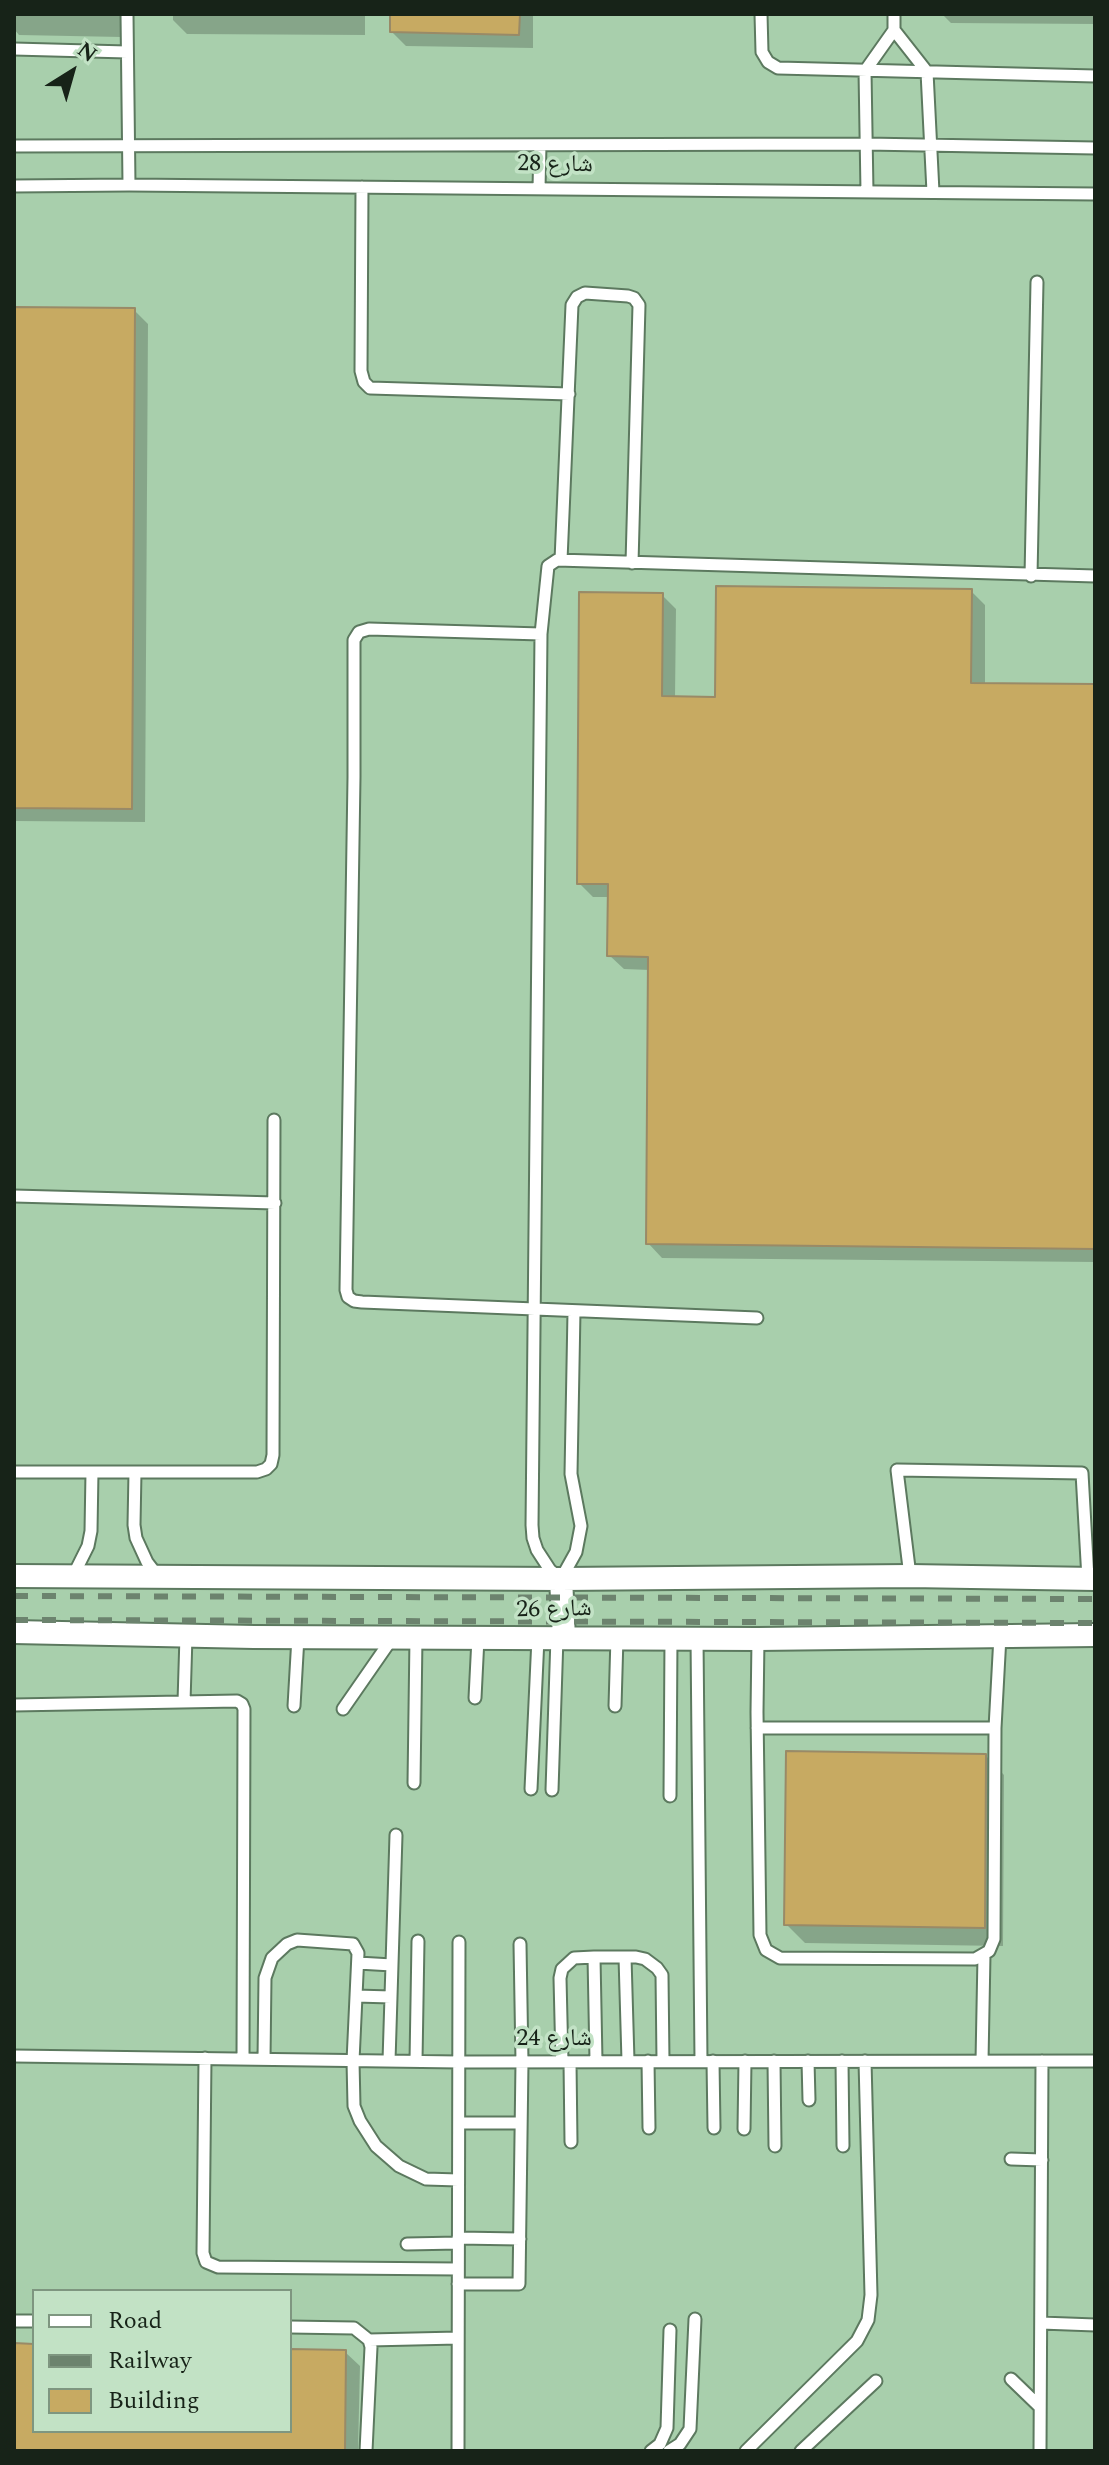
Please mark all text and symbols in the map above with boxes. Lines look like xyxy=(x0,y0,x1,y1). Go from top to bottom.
north arrow xyxy=(32,32,112,112)
text: N xyxy=(70,34,104,71)
street label: شارع 28 xyxy=(517,151,593,181)
street label: شارع 26 xyxy=(516,1596,592,1626)
street label: شارع 24 xyxy=(516,2026,592,2054)
legend xyxy=(32,2289,292,2433)
text: Road xyxy=(108,2303,162,2339)
text: Railway xyxy=(108,2343,192,2379)
text: Building xyxy=(108,2383,200,2419)

